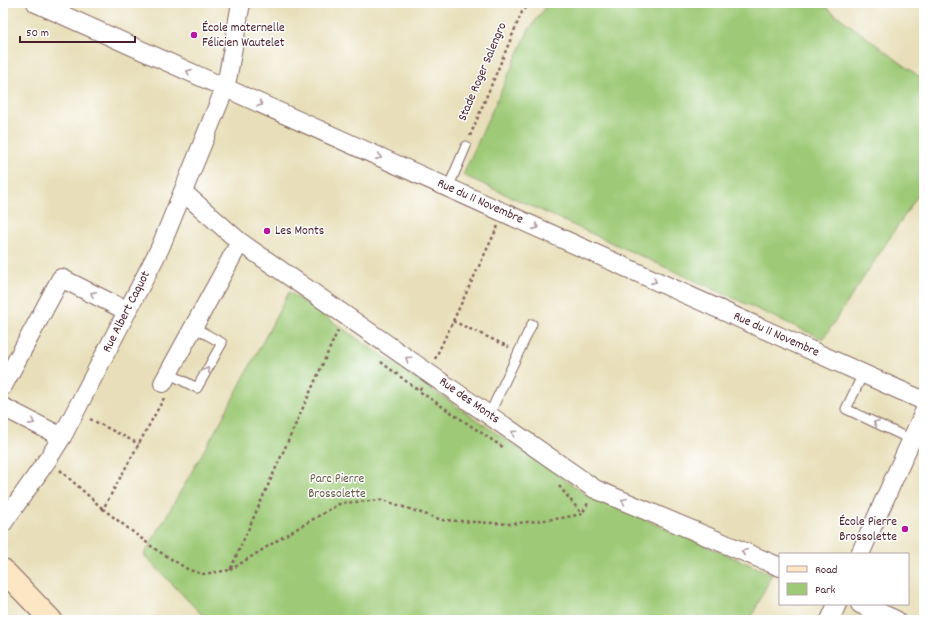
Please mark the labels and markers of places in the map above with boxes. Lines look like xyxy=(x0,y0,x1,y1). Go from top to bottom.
place label: École maternelle Félicien Wautelet xyxy=(202,19,285,53)
marker: École maternelle Félicien Wautelet xyxy=(189,30,199,40)
place label: Les Monts xyxy=(275,222,324,241)
marker: Les Monts xyxy=(262,226,272,236)
place label: École Pierre Brossolette xyxy=(839,513,897,547)
marker: École Pierre Brossolette xyxy=(900,524,910,534)

